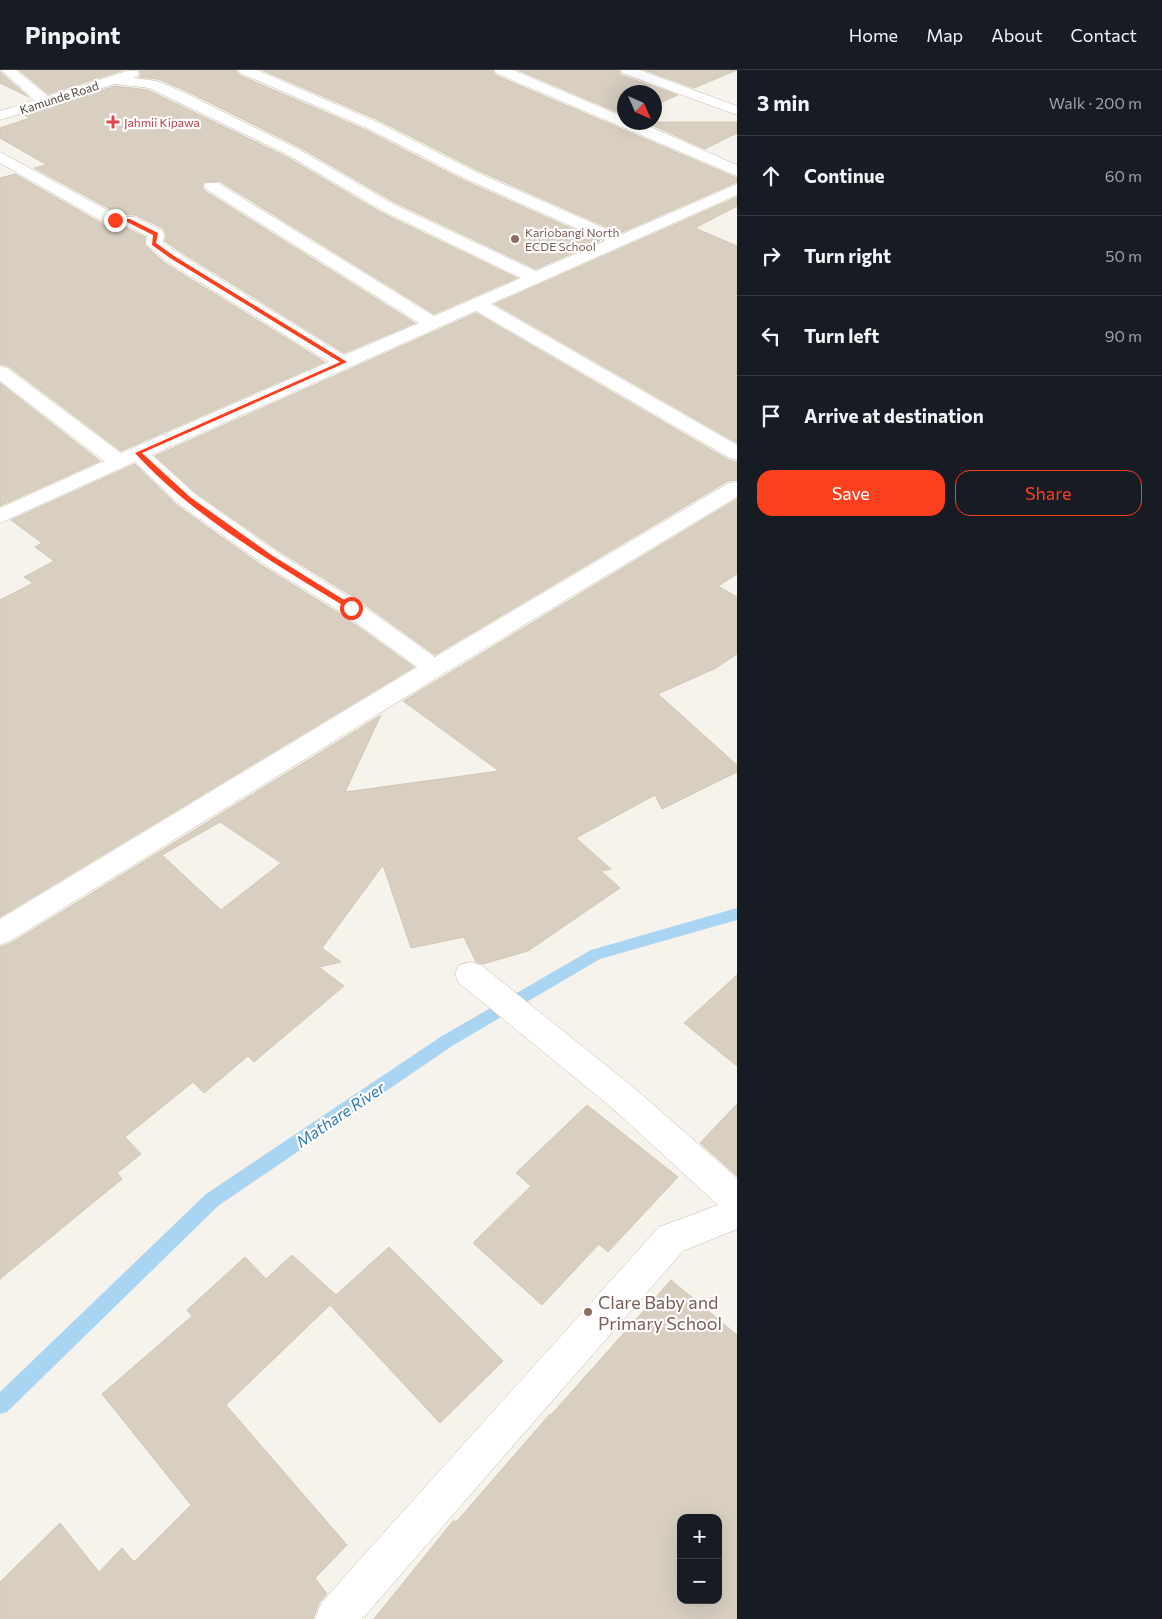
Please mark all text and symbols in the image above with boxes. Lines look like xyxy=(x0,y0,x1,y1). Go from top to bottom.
text: Pinpoint xyxy=(25,20,120,49)
text: Home xyxy=(849,24,898,46)
text: Map xyxy=(926,24,963,46)
text: About xyxy=(991,24,1043,46)
text: Contact xyxy=(1071,24,1137,46)
street label: Kamunde Road xyxy=(18,78,100,116)
north arrow xyxy=(617,85,662,130)
text: 3 min xyxy=(757,90,810,115)
text: Walk · 200 m xyxy=(1049,93,1142,112)
marker: Jahmii Kipawa xyxy=(106,115,120,129)
place label: Jahmii Kipawa xyxy=(124,115,200,130)
icon: ahead xyxy=(757,162,785,190)
text: Continue xyxy=(804,164,884,187)
text: 60 m xyxy=(1105,166,1142,185)
route end xyxy=(104,209,127,232)
place label: Kariobangi North ECDE School xyxy=(525,225,619,253)
marker: Kariobangi North ECDE School xyxy=(509,233,521,245)
icon: right xyxy=(757,242,785,270)
text: Turn right xyxy=(804,244,891,267)
text: 50 m xyxy=(1105,246,1142,265)
icon: left xyxy=(757,322,785,350)
text: Turn left xyxy=(804,324,879,347)
text: 90 m xyxy=(1105,326,1142,345)
icon: arrive xyxy=(757,402,785,430)
text: Arrive at destination xyxy=(804,404,984,427)
button: Save xyxy=(757,470,945,516)
button: Share xyxy=(955,470,1142,516)
route start xyxy=(340,597,363,620)
water label: Mathare River xyxy=(292,1077,388,1151)
place label: Clare Baby and Primary School xyxy=(598,1291,722,1334)
marker: Clare Baby and Primary School xyxy=(582,1306,594,1318)
map controls xyxy=(677,1514,722,1604)
button: + xyxy=(677,1514,722,1559)
button: − xyxy=(677,1559,722,1604)

